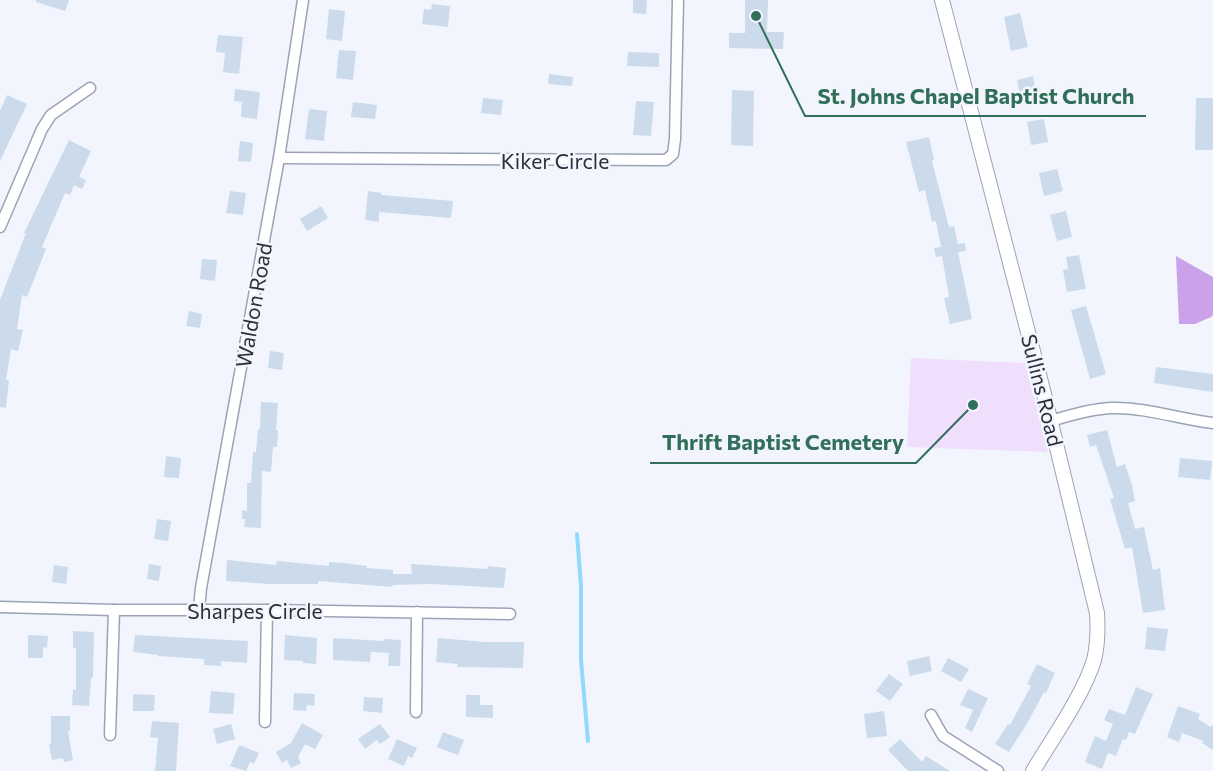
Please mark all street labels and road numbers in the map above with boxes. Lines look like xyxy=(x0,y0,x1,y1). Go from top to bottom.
street label: Kiker Circle xyxy=(501,148,609,173)
street label: Waldon Road xyxy=(230,241,276,369)
street label: Sullins Road xyxy=(1017,331,1069,449)
street label: Sharpes Circle xyxy=(187,598,323,623)

